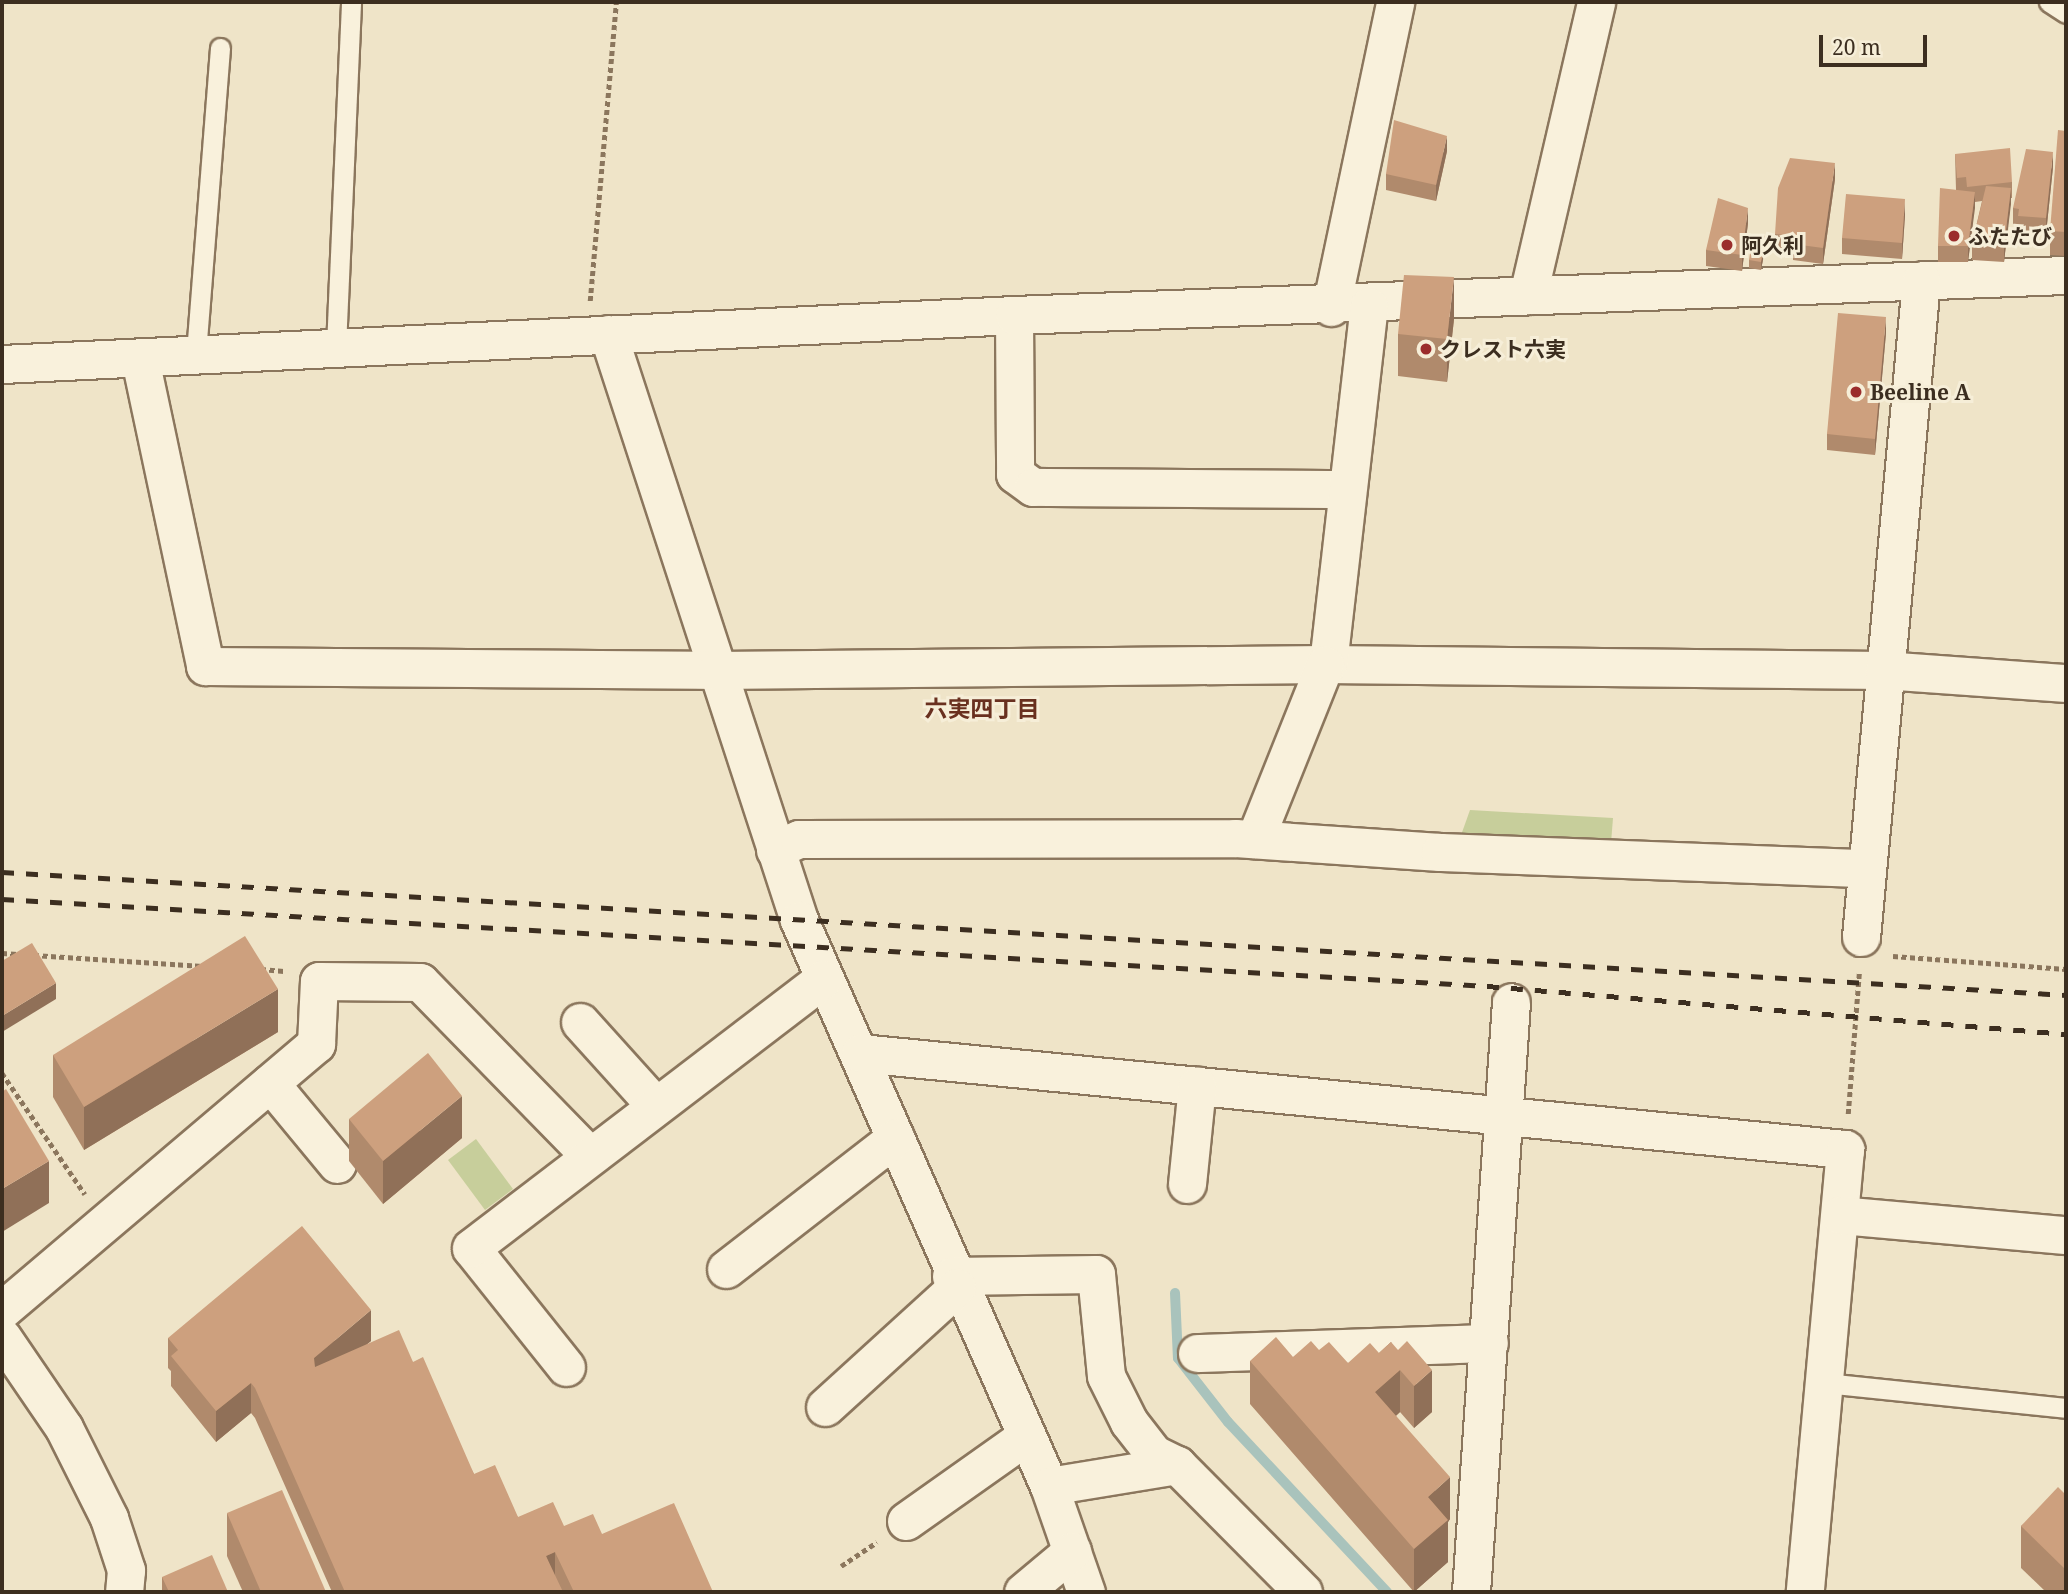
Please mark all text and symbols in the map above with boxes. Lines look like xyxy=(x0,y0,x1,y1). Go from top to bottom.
scale bar xyxy=(1823,21,1932,65)
text: 20 m xyxy=(1832,33,1881,61)
place label: ふたたび xyxy=(1968,223,2052,249)
marker: ふたたび xyxy=(1946,228,1962,244)
place label: 阿久利 xyxy=(1741,232,1804,258)
marker: 阿久利 xyxy=(1719,237,1735,253)
place label: クレスト六実 xyxy=(1440,336,1566,362)
marker: クレスト六実 xyxy=(1418,341,1434,357)
place label: Beeline A xyxy=(1870,379,1970,405)
marker: Beeline A xyxy=(1848,384,1864,400)
district label: 六実四丁目 xyxy=(925,694,1039,722)

